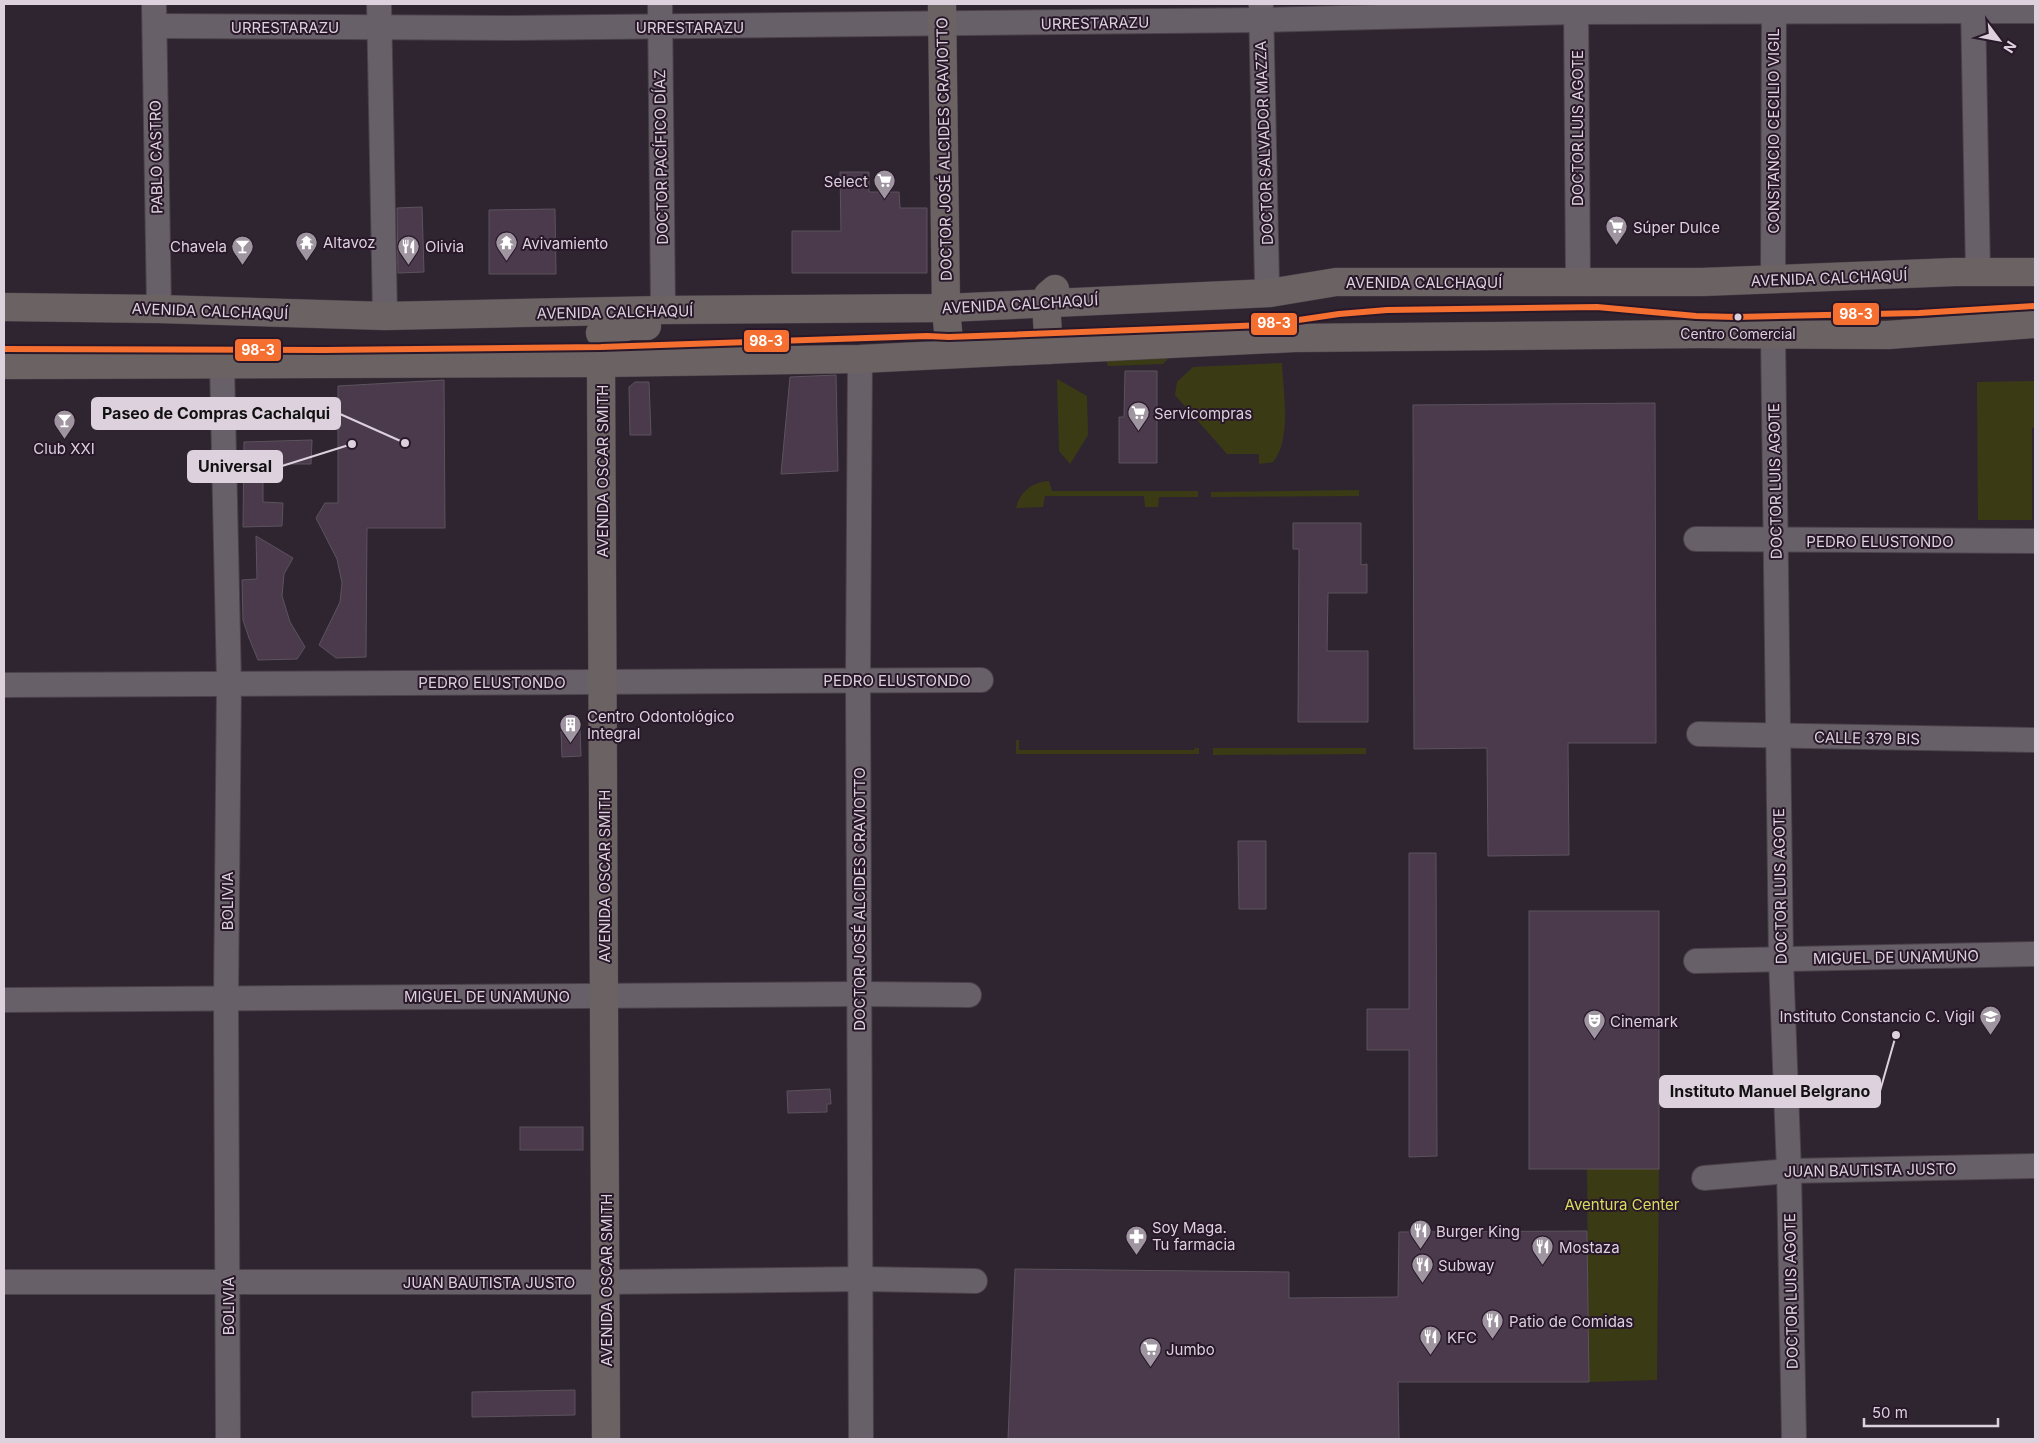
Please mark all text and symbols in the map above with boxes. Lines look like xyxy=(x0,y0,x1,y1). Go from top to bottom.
street label: URRESTARAZU xyxy=(1041,13,1149,33)
north arrow xyxy=(1974,15,2024,65)
street label: DOCTOR JOSÉ ALCIDES CRAVIOTTO xyxy=(932,17,956,281)
street label: URRESTARAZU xyxy=(231,18,339,37)
street label: URRESTARAZU xyxy=(636,18,744,37)
street label: CONSTANCIO CECILIO VIGIL xyxy=(1764,28,1783,234)
text: N xyxy=(2000,38,2020,56)
street label: DOCTOR SALVADOR MAZZA xyxy=(1251,41,1277,245)
street label: DOCTOR LUIS AGOTE xyxy=(1568,50,1587,206)
street label: DOCTOR PACÍFICO DÍAZ xyxy=(650,69,672,245)
street label: PABLO CASTRO xyxy=(146,100,166,214)
supermarket icon: Select xyxy=(872,169,896,200)
place label: Select xyxy=(824,172,868,191)
supermarket icon: Súper Dulce xyxy=(1605,215,1629,246)
place label: Súper Dulce xyxy=(1633,218,1720,237)
temple icon: Altavoz xyxy=(295,230,319,261)
temple icon: Avivamiento xyxy=(494,231,518,262)
place label: Altavoz xyxy=(323,233,376,252)
bar icon: Chavela xyxy=(231,234,255,265)
restaurant icon: Olivia xyxy=(397,234,421,265)
place label: Avivamiento xyxy=(522,234,608,253)
place label: Chavela xyxy=(170,237,227,256)
place label: Olivia xyxy=(425,237,464,256)
street label: AVENIDA CALCHAQUÍ xyxy=(1750,266,1908,290)
street label: AVENIDA CALCHAQUÍ xyxy=(1346,273,1502,292)
street label: AVENIDA CALCHAQUÍ xyxy=(941,290,1099,318)
street label: AVENIDA CALCHAQUÍ xyxy=(131,299,289,323)
street label: AVENIDA CALCHAQUÍ xyxy=(537,301,693,323)
line badge: 98-3 xyxy=(1832,302,1880,326)
text: 98-3 xyxy=(1839,305,1873,322)
line badge: 98-3 xyxy=(1250,312,1298,336)
marker: Centro Comercial xyxy=(1733,312,1743,322)
text: 98-3 xyxy=(1257,314,1291,331)
place label: Centro Comercial xyxy=(1680,325,1796,342)
line badge: 98-3 xyxy=(743,329,790,353)
text: 98-3 xyxy=(749,332,783,349)
line badge: 98-3 xyxy=(234,338,282,362)
text: 98-3 xyxy=(241,341,275,358)
street label: AVENIDA OSCAR SMITH xyxy=(593,385,612,557)
callout: Paseo de Compras Cachalqui xyxy=(92,398,340,429)
supermarket icon: Servicompras xyxy=(1126,401,1150,432)
text: Paseo de Compras Cachalqui xyxy=(102,403,330,423)
street label: DOCTOR LUIS AGOTE xyxy=(1764,403,1786,559)
place label: Servicompras xyxy=(1154,404,1252,423)
bar icon: Club XXI xyxy=(52,408,76,439)
place label: Club XXI xyxy=(33,439,95,458)
callout: Universal xyxy=(188,451,282,482)
text: Universal xyxy=(198,456,272,476)
street label: PEDRO ELUSTONDO xyxy=(1806,532,1954,551)
street label: PEDRO ELUSTONDO xyxy=(823,671,971,690)
street label: PEDRO ELUSTONDO xyxy=(418,673,566,692)
place label: Centro Odontológico Integral xyxy=(587,707,734,743)
building icon: Centro Odontológico Integral xyxy=(559,713,583,744)
street label: CALLE 379 BIS xyxy=(1814,728,1920,748)
street label: DOCTOR JOSÉ ALCIDES CRAVIOTTO xyxy=(850,767,869,1031)
street label: AVENIDA OSCAR SMITH xyxy=(595,790,614,962)
street label: DOCTOR LUIS AGOTE xyxy=(1769,808,1791,964)
street label: BOLIVIA xyxy=(218,872,237,930)
street label: MIGUEL DE UNAMUNO xyxy=(1813,946,1979,968)
street label: MIGUEL DE UNAMUNO xyxy=(404,987,570,1006)
school or university icon: Instituto Constancio C. Vigil xyxy=(1979,1004,2003,1035)
place label: Instituto Constancio C. Vigil xyxy=(1780,1007,1975,1026)
theatre icon: Cinemark xyxy=(1582,1009,1606,1040)
place label: Cinemark xyxy=(1610,1012,1679,1031)
callout: Instituto Manuel Belgrano xyxy=(1660,1076,1880,1107)
text: Instituto Manuel Belgrano xyxy=(1670,1081,1870,1101)
street label: JUAN BAUTISTA JUSTO xyxy=(1783,1159,1957,1181)
street label: AVENIDA OSCAR SMITH xyxy=(597,1194,616,1366)
park label: Aventura Center xyxy=(1565,1195,1680,1214)
street label: DOCTOR LUIS AGOTE xyxy=(1780,1213,1802,1369)
place label: Soy Maga. Tu farmacia xyxy=(1152,1218,1235,1254)
restaurant icon: Burger King xyxy=(1408,1219,1432,1250)
place label: Burger King xyxy=(1436,1222,1520,1241)
pharmacy icon: Soy Maga. Tu farmacia xyxy=(1124,1224,1148,1255)
restaurant icon: Mostaza xyxy=(1531,1235,1555,1266)
place label: Mostaza xyxy=(1559,1238,1620,1257)
restaurant icon: Subway xyxy=(1410,1253,1434,1284)
place label: Subway xyxy=(1438,1256,1495,1275)
street label: JUAN BAUTISTA JUSTO xyxy=(403,1273,575,1292)
street label: BOLIVIA xyxy=(219,1277,238,1335)
restaurant icon: Patio de Comidas xyxy=(1481,1309,1505,1340)
place label: Patio de Comidas xyxy=(1509,1312,1633,1331)
restaurant icon: KFC xyxy=(1419,1325,1443,1356)
place label: KFC xyxy=(1447,1328,1477,1347)
supermarket icon: Jumbo xyxy=(1138,1337,1162,1368)
place label: Jumbo xyxy=(1166,1340,1215,1359)
scale bar xyxy=(1864,1396,1998,1428)
text: 50 m xyxy=(1872,1403,1908,1422)

